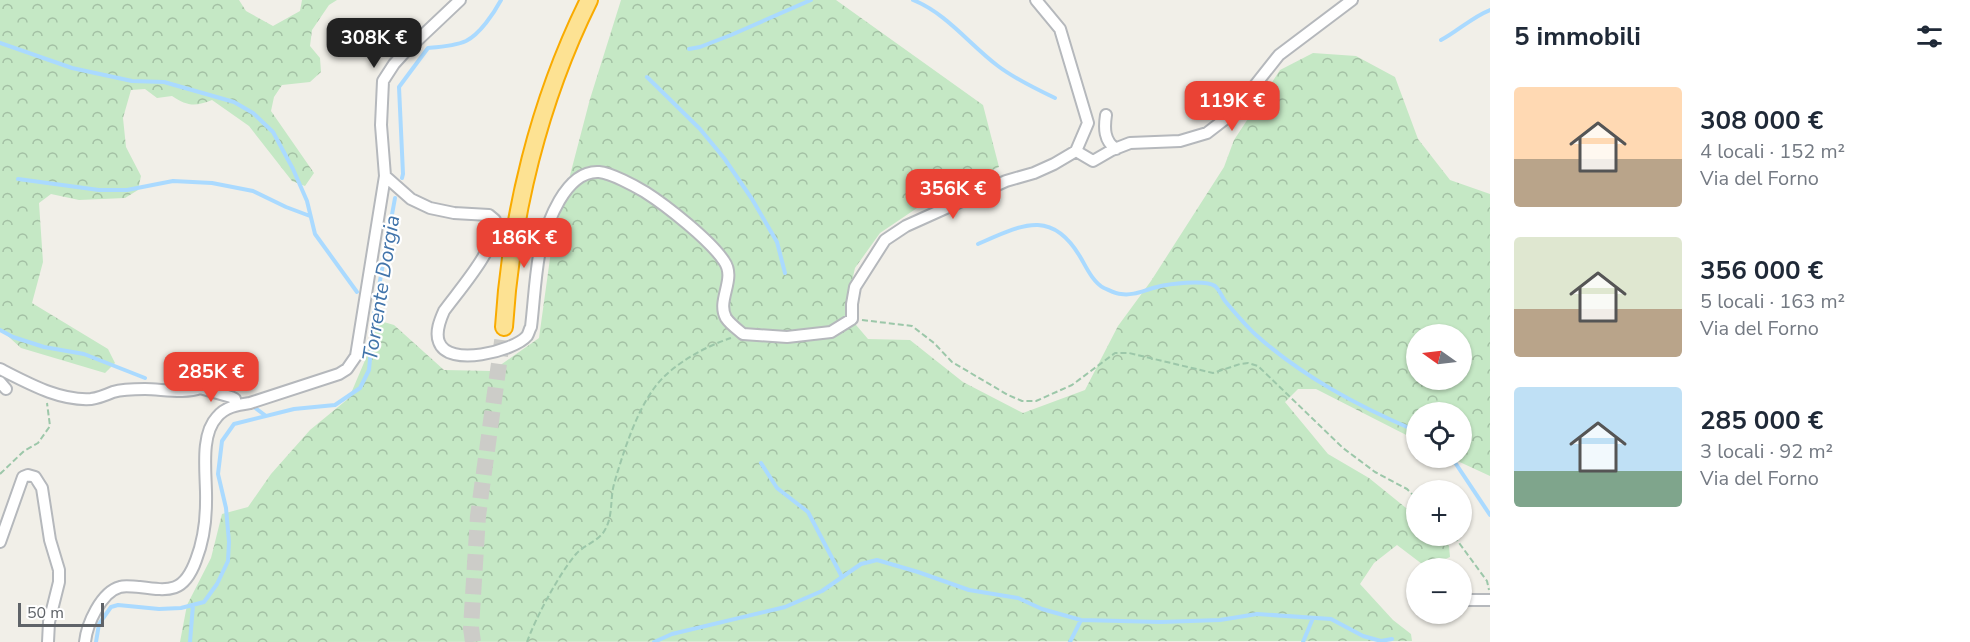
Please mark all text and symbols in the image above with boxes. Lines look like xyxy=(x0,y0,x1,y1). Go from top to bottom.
pin: 308K € xyxy=(325,18,423,69)
text: 5 immobili xyxy=(1514,19,1641,54)
icon: filters xyxy=(1913,20,1946,53)
text: 308K € xyxy=(341,24,407,51)
pin: 119K € xyxy=(1183,81,1281,132)
text: 119K € xyxy=(1199,87,1265,114)
text: 308 000 € xyxy=(1700,103,1823,138)
icon: home xyxy=(1562,111,1634,183)
text: 4 locali · 152 m² xyxy=(1700,138,1845,165)
text: Via del Forno xyxy=(1700,165,1819,192)
pin: 356K € xyxy=(904,169,1002,220)
text: 356K € xyxy=(920,175,986,202)
water label: Torrente Dorgia xyxy=(356,213,406,363)
pin: 186K € xyxy=(475,218,573,269)
text: 186K € xyxy=(491,224,557,251)
text: 356 000 € xyxy=(1700,253,1823,288)
icon: home xyxy=(1562,261,1634,333)
text: 5 locali · 163 m² xyxy=(1700,288,1845,315)
text: Via del Forno xyxy=(1700,315,1819,342)
north arrow xyxy=(1406,324,1472,390)
map controls xyxy=(1406,324,1472,624)
pin: 285K € xyxy=(162,352,260,403)
text: 285K € xyxy=(178,358,244,385)
button: locate xyxy=(1406,402,1472,468)
text: 285 000 € xyxy=(1700,403,1823,438)
icon: home xyxy=(1562,411,1634,483)
text: 3 locali · 92 m² xyxy=(1700,438,1833,465)
text: Via del Forno xyxy=(1700,465,1819,492)
button: + xyxy=(1406,480,1472,546)
button: − xyxy=(1406,558,1472,624)
scale bar xyxy=(18,600,104,628)
text: 50 m xyxy=(27,602,64,624)

